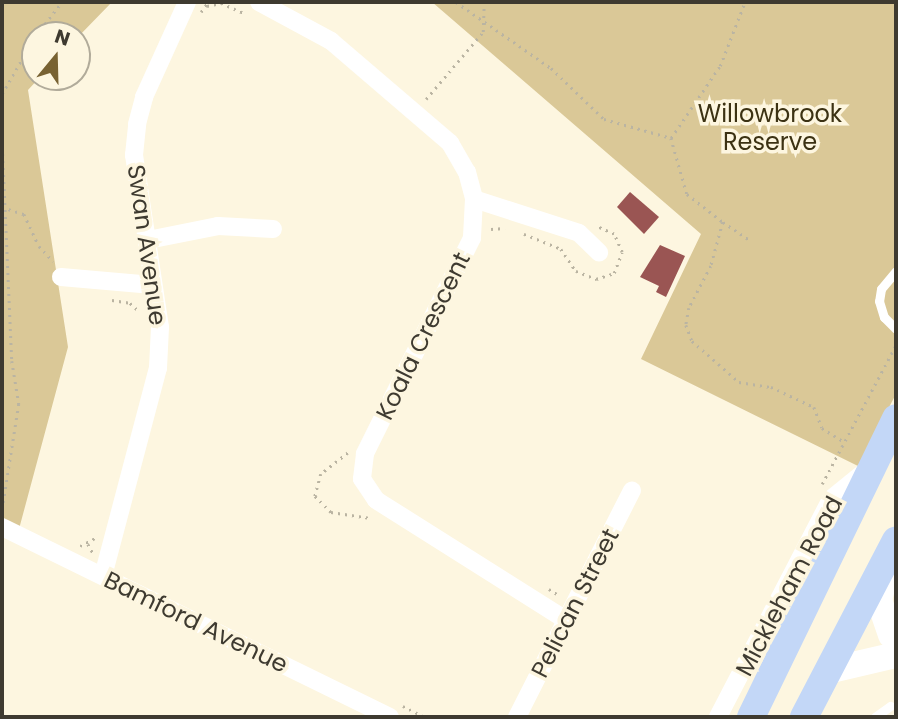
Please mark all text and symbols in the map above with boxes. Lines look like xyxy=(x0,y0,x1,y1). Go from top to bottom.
north arrow xyxy=(21,21,91,91)
text: N xyxy=(51,22,73,53)
park label: Willowbrook Reserve xyxy=(698,100,842,156)
street label: Swan Avenue xyxy=(121,163,173,327)
street label: Koala Crescent xyxy=(370,247,476,425)
street label: Mickleham Road xyxy=(729,491,849,681)
street label: Pelican Street xyxy=(525,524,625,682)
street label: Bamford Avenue xyxy=(100,565,292,679)

